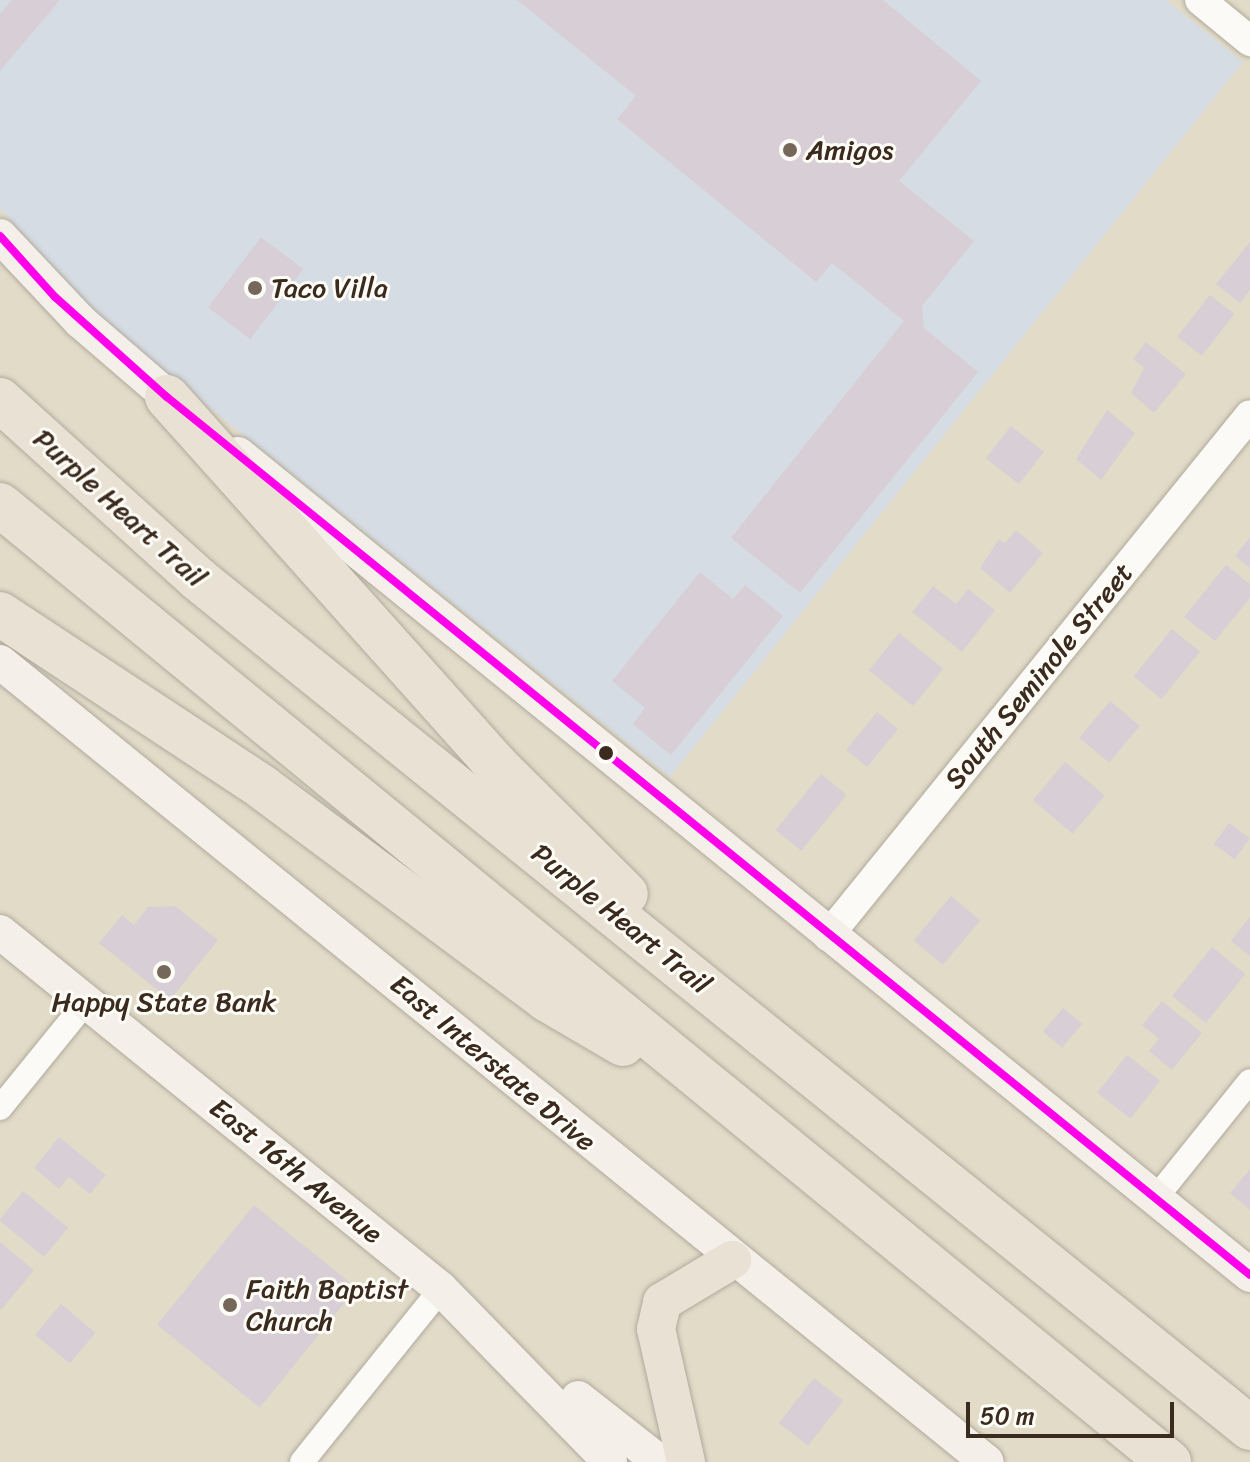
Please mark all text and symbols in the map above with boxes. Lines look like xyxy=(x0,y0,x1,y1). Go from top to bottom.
place label: Amigos xyxy=(806,133,893,167)
marker: Amigos xyxy=(781,141,799,159)
place label: Taco Villa xyxy=(271,271,388,305)
marker: Taco Villa xyxy=(246,279,264,297)
street label: Purple Heart Trail xyxy=(26,421,214,595)
street label: South Seminole Street xyxy=(937,556,1141,796)
unlabelled marker xyxy=(598,745,614,761)
street label: Purple Heart Trail xyxy=(524,836,718,1002)
marker: Happy State Bank xyxy=(155,963,173,981)
street label: East Interstate Drive xyxy=(382,966,604,1160)
place label: Happy State Bank xyxy=(52,985,276,1019)
street label: East 16th Avenue xyxy=(202,1091,390,1251)
place label: Faith Baptist Church xyxy=(246,1272,407,1338)
marker: Faith Baptist Church xyxy=(221,1296,239,1314)
scale bar xyxy=(970,1386,1178,1436)
text: 50 m xyxy=(980,1395,1035,1437)

